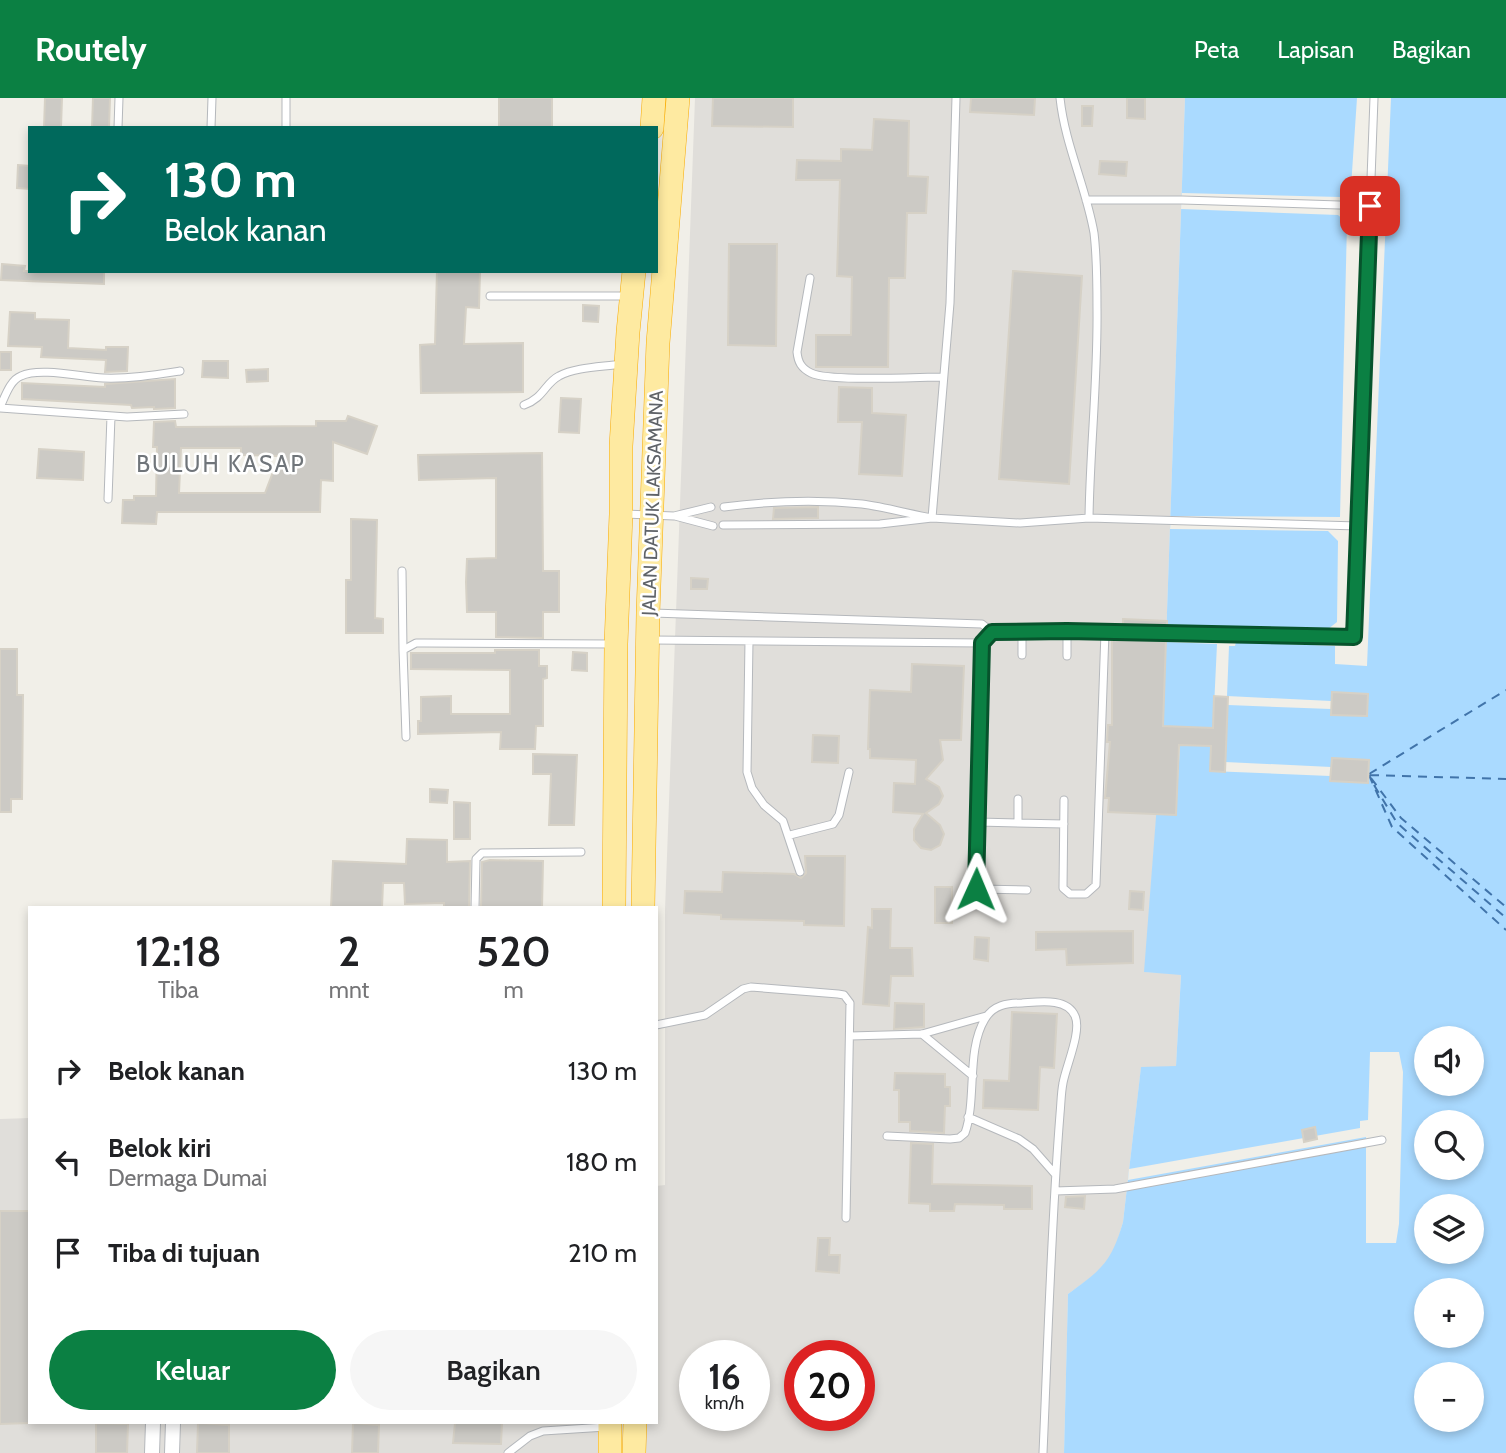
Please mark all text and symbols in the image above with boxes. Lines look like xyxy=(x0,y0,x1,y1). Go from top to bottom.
text: Routely xyxy=(35,29,147,69)
text: Peta xyxy=(1194,35,1239,64)
text: Lapisan xyxy=(1277,35,1354,64)
text: Bagikan xyxy=(1392,35,1471,64)
text: 130 m xyxy=(164,150,297,209)
icon: right xyxy=(49,154,140,245)
pin xyxy=(1340,176,1400,236)
icon: arrive xyxy=(1351,187,1389,225)
text: Belok kanan xyxy=(164,210,327,249)
street label: JALAN DATUK LAKSAMANA xyxy=(637,390,668,617)
district label: BULUH KASAP xyxy=(136,450,306,478)
position arrow xyxy=(939,852,1013,926)
text: 12:18 xyxy=(135,925,222,977)
text: 2 xyxy=(338,925,360,977)
text: 520 xyxy=(477,925,551,977)
text: Tiba xyxy=(158,976,199,1004)
text: mnt xyxy=(329,976,369,1004)
text: m xyxy=(504,976,524,1004)
map controls xyxy=(1414,1026,1484,1432)
button: sound xyxy=(1414,1026,1484,1096)
icon: right xyxy=(49,1052,87,1090)
text: Belok kanan xyxy=(108,1055,245,1087)
text: 130 m xyxy=(568,1055,637,1087)
button: search xyxy=(1414,1110,1484,1180)
text: Belok kiri xyxy=(108,1132,211,1164)
icon: left xyxy=(49,1143,87,1181)
text: 180 m xyxy=(566,1146,637,1178)
text: Dermaga Dumai xyxy=(108,1164,267,1192)
button: layers xyxy=(1414,1194,1484,1264)
icon: arrive xyxy=(49,1234,87,1272)
text: Tiba di tujuan xyxy=(108,1237,260,1269)
text: 210 m xyxy=(568,1237,637,1269)
button: + xyxy=(1414,1278,1484,1348)
button: Keluar xyxy=(49,1330,336,1410)
button: Bagikan xyxy=(350,1330,637,1410)
speed limit sign: 20 xyxy=(784,1340,875,1431)
text: 16 xyxy=(708,1355,741,1398)
button: − xyxy=(1414,1362,1484,1432)
text: km/h xyxy=(705,1392,744,1414)

